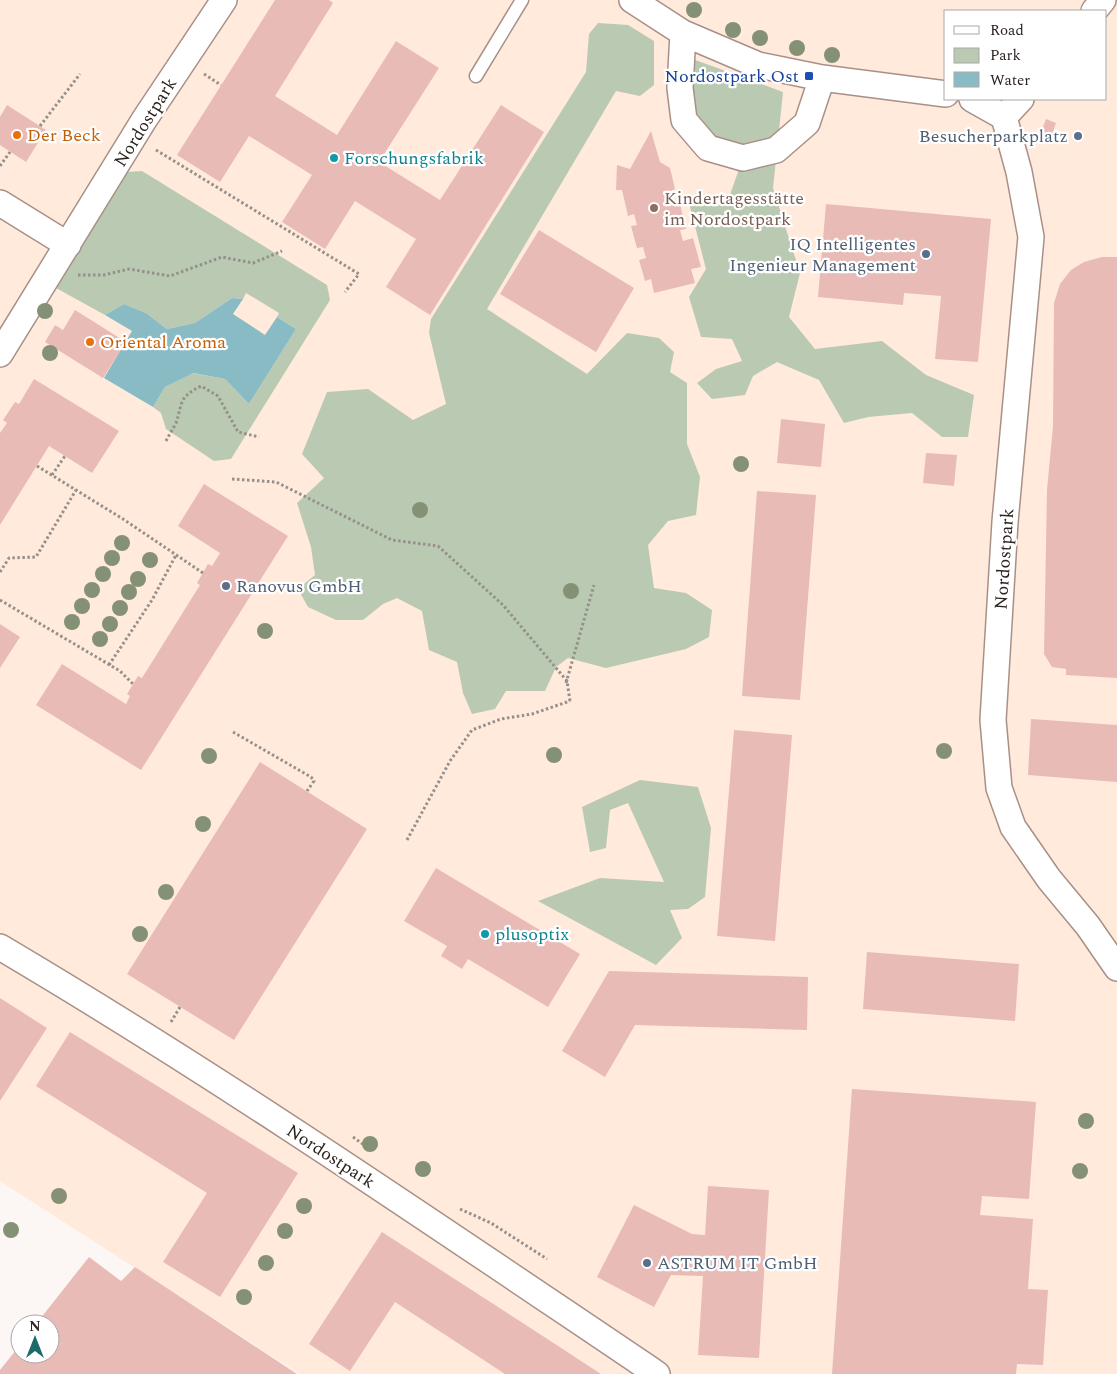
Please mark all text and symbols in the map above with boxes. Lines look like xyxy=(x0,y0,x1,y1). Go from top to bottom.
legend xyxy=(944,10,1107,100)
text: Road xyxy=(990,19,1024,42)
text: Park xyxy=(990,44,1021,67)
place label: Nordostpark Ost xyxy=(665,63,799,90)
text: Water xyxy=(990,69,1030,92)
marker: Nordostpark Ost xyxy=(803,70,815,82)
street label: Nordostpark xyxy=(107,72,184,172)
place label: Der Beck xyxy=(27,122,101,149)
place label: Besucherparkplatz xyxy=(919,123,1068,150)
marker: Der Beck xyxy=(11,129,23,141)
marker: Besucherparkplatz xyxy=(1072,130,1084,142)
place label: Forschungsfabrik xyxy=(344,145,484,172)
marker: Forschungsfabrik xyxy=(328,152,340,164)
place label: Kindertagesstätte im Nordostpark xyxy=(664,185,804,233)
marker: Kindertagesstätte im Nordostpark xyxy=(648,202,660,214)
place label: IQ Intelligentes Ingenieur Management xyxy=(729,231,916,279)
marker: IQ Intelligentes Ingenieur Management xyxy=(920,248,932,260)
place label: Oriental Aroma xyxy=(100,329,226,356)
marker: Oriental Aroma xyxy=(84,336,96,348)
street label: Nordostpark xyxy=(987,507,1022,611)
place label: Ranovus GmbH xyxy=(236,573,362,600)
marker: Ranovus GmbH xyxy=(220,580,232,592)
place label: plusoptix xyxy=(495,921,569,948)
marker: plusoptix xyxy=(479,928,491,940)
street label: Nordostpark xyxy=(281,1117,381,1195)
place label: ASTRUM IT GmbH xyxy=(657,1250,818,1277)
marker: ASTRUM IT GmbH xyxy=(641,1257,653,1269)
north arrow xyxy=(10,1314,60,1364)
text: N xyxy=(29,1316,41,1337)

